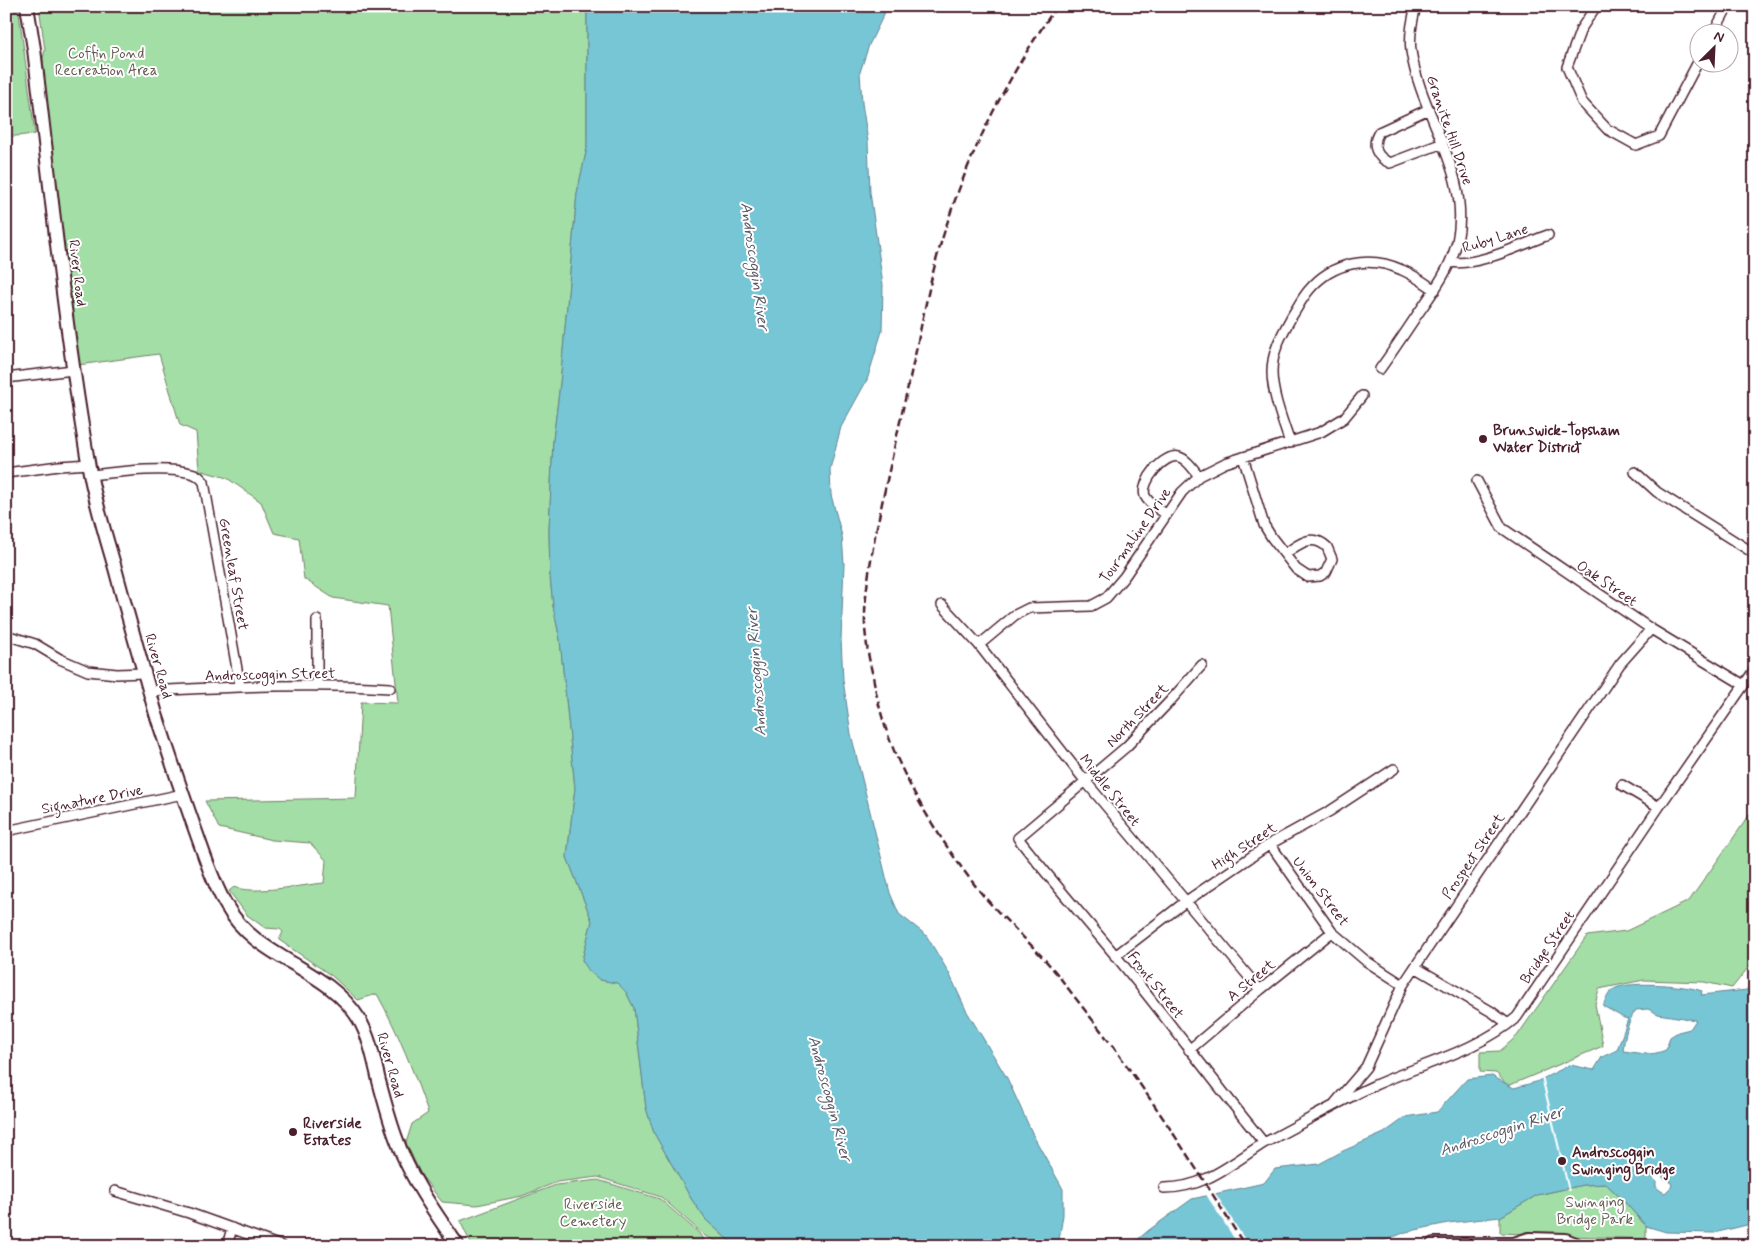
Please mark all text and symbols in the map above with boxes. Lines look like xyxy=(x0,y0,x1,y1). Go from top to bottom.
north arrow xyxy=(1688,22,1738,72)
text: N xyxy=(1711,27,1727,47)
park label: Coffin Pond Recreation Area xyxy=(55,44,158,81)
street label: Granite Hill Drive xyxy=(1421,73,1477,188)
water label: Androscoggin River xyxy=(733,201,774,334)
street label: Ruby Lane xyxy=(1460,219,1531,258)
street label: River Road xyxy=(63,239,91,308)
place label: Brunswick-Topsham Water District xyxy=(1492,421,1620,458)
marker: Brunswick-Topsham Water District xyxy=(1477,433,1489,445)
street label: Tourmaline Drive xyxy=(1095,484,1176,587)
street label: Greenleaf Street xyxy=(213,516,253,632)
street label: Oak Street xyxy=(1572,556,1641,612)
water label: Androscoggin River xyxy=(741,604,773,737)
street label: River Road xyxy=(139,631,177,701)
street label: Androscoggin Street xyxy=(205,664,335,687)
street label: North Street xyxy=(1102,679,1173,752)
street label: Middle Street xyxy=(1074,750,1145,831)
street label: Signature Drive xyxy=(40,780,145,821)
street label: Prospect Street xyxy=(1438,810,1510,903)
street label: High Street xyxy=(1208,818,1282,876)
street label: Union Street xyxy=(1287,853,1353,931)
street label: Bridge Street xyxy=(1516,907,1580,988)
street label: Front Street xyxy=(1122,948,1188,1024)
street label: A Street xyxy=(1223,955,1280,1006)
street label: River Road xyxy=(371,1030,409,1100)
water label: Androscoggin River xyxy=(801,1034,857,1166)
water label: Androscoggin River xyxy=(1437,1101,1569,1163)
place label: Riverside Estates xyxy=(303,1114,362,1151)
marker: Riverside Estates xyxy=(287,1126,299,1138)
place label: Androscoggin Swinging Bridge xyxy=(1572,1143,1675,1182)
marker: Androscoggin Swinging Bridge xyxy=(1556,1155,1568,1167)
park label: Swinging Bridge Park xyxy=(1557,1193,1634,1230)
park label: Riverside Cemetery xyxy=(560,1195,627,1232)

